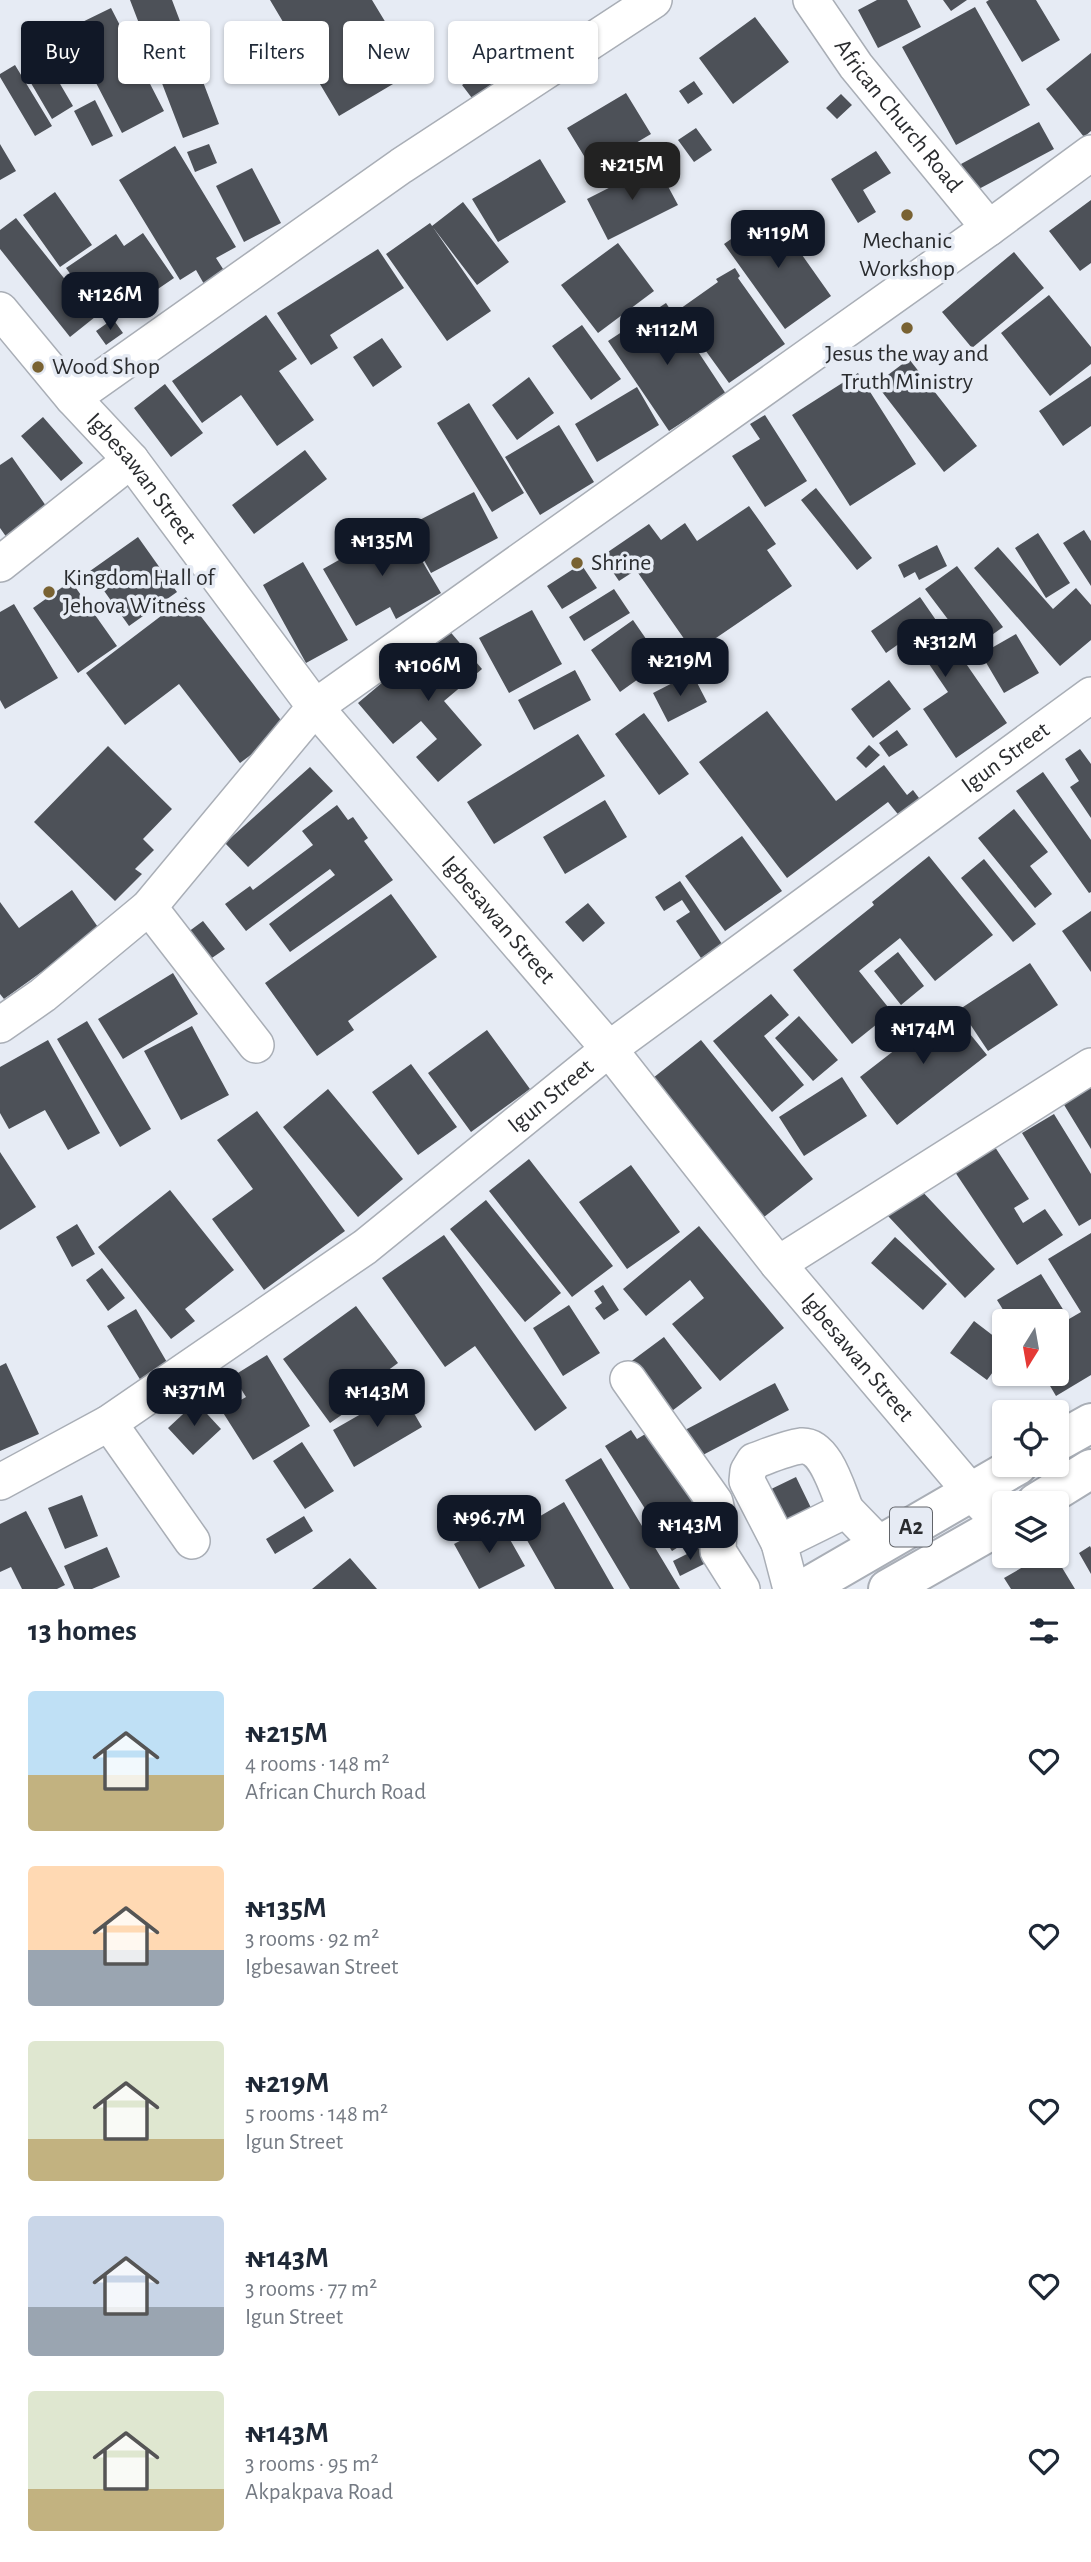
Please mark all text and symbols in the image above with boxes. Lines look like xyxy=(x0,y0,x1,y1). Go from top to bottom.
chip: Buy xyxy=(21,21,104,84)
chip: Rent xyxy=(118,21,210,84)
chip: Filters xyxy=(224,21,329,84)
chip: New xyxy=(343,21,434,84)
chip: Apartment xyxy=(448,21,598,84)
street label: African Church Road xyxy=(829,35,967,197)
pin: ₦215M xyxy=(583,142,681,202)
text: ₦215M xyxy=(600,153,664,176)
marker: Mechanic Workshop xyxy=(899,207,915,223)
pin: ₦119M xyxy=(729,210,827,270)
text: ₦119M xyxy=(747,221,809,244)
place label: Mechanic Workshop xyxy=(859,229,955,281)
pin: ₦126M xyxy=(61,272,159,332)
text: ₦126M xyxy=(78,283,142,306)
pin: ₦112M xyxy=(618,308,716,367)
text: ₦112M xyxy=(636,318,698,341)
marker: Jesus the way and Truth Ministry xyxy=(899,320,915,336)
place label: Jesus the way and Truth Ministry xyxy=(825,342,989,394)
place label: Wood Shop xyxy=(52,355,160,379)
marker: Wood Shop xyxy=(30,359,46,375)
street label: Igbesawan Street xyxy=(82,408,201,548)
pin: ₦135M xyxy=(333,518,431,578)
text: ₦135M xyxy=(351,529,413,552)
place label: Shrine xyxy=(591,551,651,575)
marker: Shrine xyxy=(569,555,585,571)
place label: Kingdom Hall of Jehova Witness xyxy=(63,566,216,618)
marker: Kingdom Hall of Jehova Witness xyxy=(41,584,57,600)
pin: ₦312M xyxy=(896,620,994,679)
text: ₦312M xyxy=(913,630,977,653)
pin: ₦219M xyxy=(631,638,729,698)
pin: ₦106M xyxy=(379,644,477,703)
text: ₦219M xyxy=(648,649,712,672)
text: ₦106M xyxy=(395,654,461,677)
street label: Igun Street xyxy=(957,717,1054,798)
street label: Igbesawan Street xyxy=(437,851,560,989)
pin: ₦174M xyxy=(874,1006,972,1066)
text: ₦174M xyxy=(891,1017,955,1040)
street label: Igun Street xyxy=(504,1054,598,1138)
street label: Igbesawan Street xyxy=(796,1288,918,1426)
north arrow xyxy=(992,1309,1069,1386)
map controls xyxy=(992,1309,1069,1568)
pin: ₦371M xyxy=(145,1368,243,1428)
pin: ₦143M xyxy=(328,1370,426,1429)
text: ₦371M xyxy=(163,1379,225,1402)
text: ₦143M xyxy=(345,1380,409,1403)
button: locate xyxy=(992,1400,1069,1477)
button: layers xyxy=(992,1491,1069,1568)
pin: ₦96.7M xyxy=(432,1496,546,1555)
pin: ₦143M xyxy=(641,1502,739,1562)
text: ₦96.7M xyxy=(453,1506,525,1529)
road number: A2 xyxy=(890,1508,932,1546)
text: ₦143M xyxy=(658,1513,722,1536)
icon: filters xyxy=(1025,1612,1063,1650)
text: 13 homes xyxy=(28,1616,137,1646)
text: ₦215M xyxy=(245,1718,328,1748)
icon: home xyxy=(84,1719,168,1803)
icon: heart xyxy=(1025,1742,1063,1780)
text: 4 rooms · 148 m² xyxy=(245,1753,390,1776)
text: African Church Road xyxy=(245,1781,426,1804)
text: ₦135M xyxy=(245,1893,327,1923)
icon: home xyxy=(84,1894,168,1978)
icon: heart xyxy=(1025,1917,1063,1955)
text: 3 rooms · 92 m² xyxy=(245,1928,379,1951)
text: Igbesawan Street xyxy=(245,1956,398,1979)
text: ₦219M xyxy=(245,2068,329,2098)
icon: home xyxy=(84,2069,168,2153)
icon: heart xyxy=(1025,2092,1063,2130)
text: 5 rooms · 148 m² xyxy=(245,2103,388,2126)
text: Igun Street xyxy=(245,2131,343,2154)
text: ₦143M xyxy=(245,2243,329,2273)
icon: home xyxy=(84,2244,168,2328)
icon: heart xyxy=(1025,2267,1063,2305)
text: 3 rooms · 77 m² xyxy=(245,2278,377,2301)
text: Igun Street xyxy=(245,2306,343,2329)
text: ₦143M xyxy=(245,2418,329,2448)
icon: home xyxy=(84,2419,168,2503)
icon: heart xyxy=(1025,2442,1063,2480)
text: 3 rooms · 95 m² xyxy=(245,2453,378,2476)
text: Akpakpava Road xyxy=(245,2481,393,2504)

